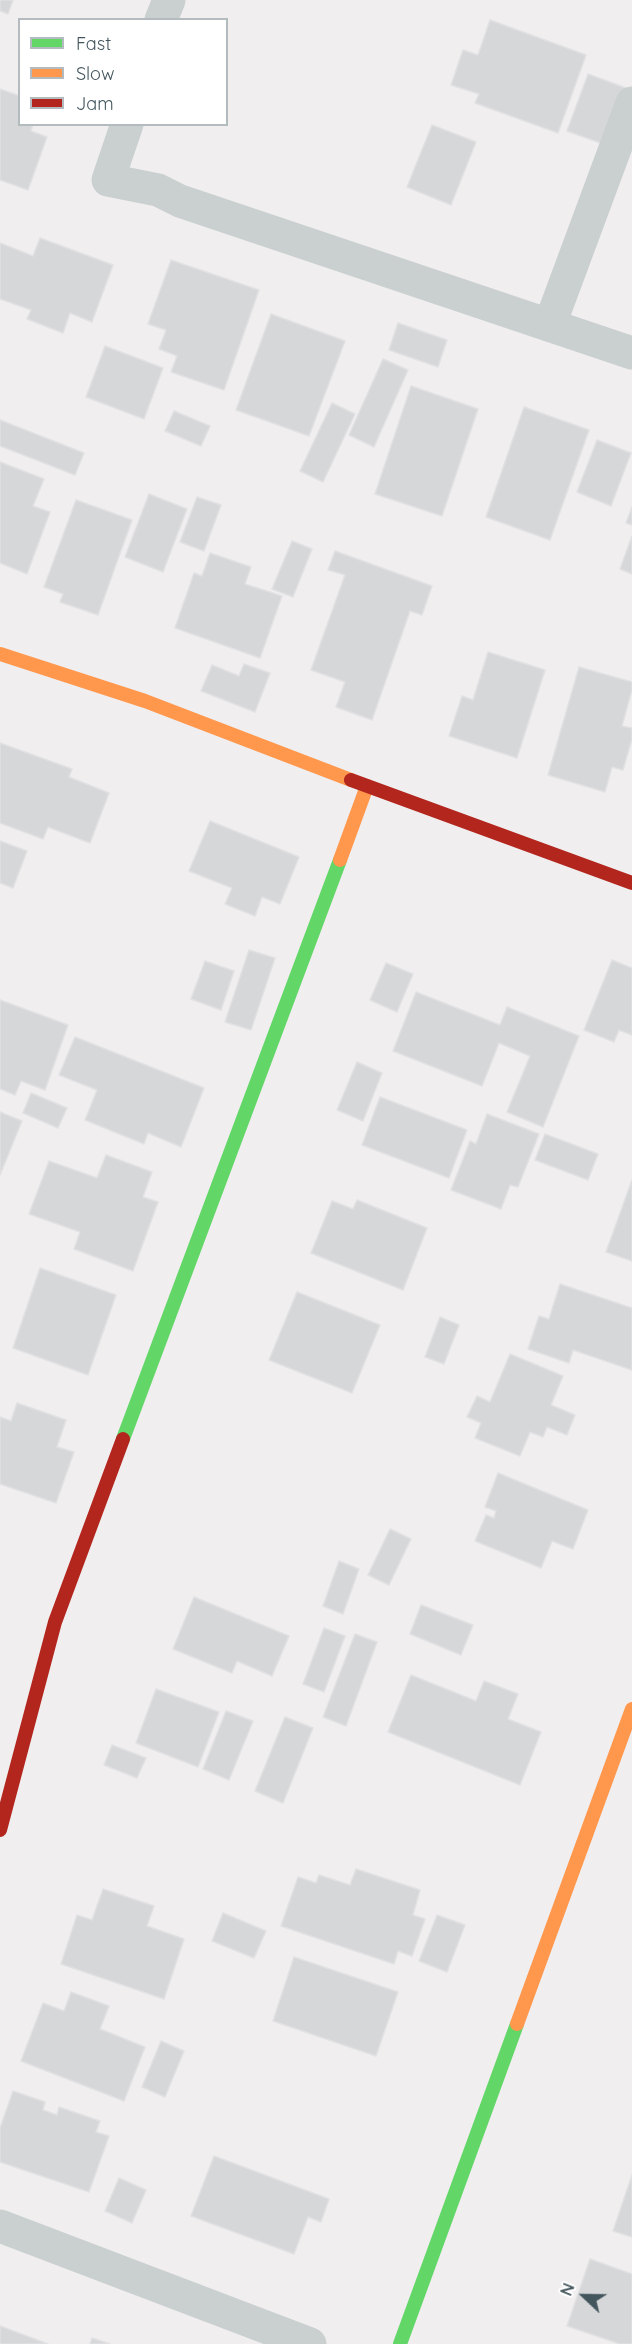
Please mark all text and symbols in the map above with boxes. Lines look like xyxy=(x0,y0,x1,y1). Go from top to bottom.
legend xyxy=(18,18,228,126)
text: Fast xyxy=(76,32,111,55)
text: Slow xyxy=(76,62,114,85)
text: Jam xyxy=(76,92,114,115)
north arrow xyxy=(554,2266,614,2326)
text: N xyxy=(556,2280,579,2298)

